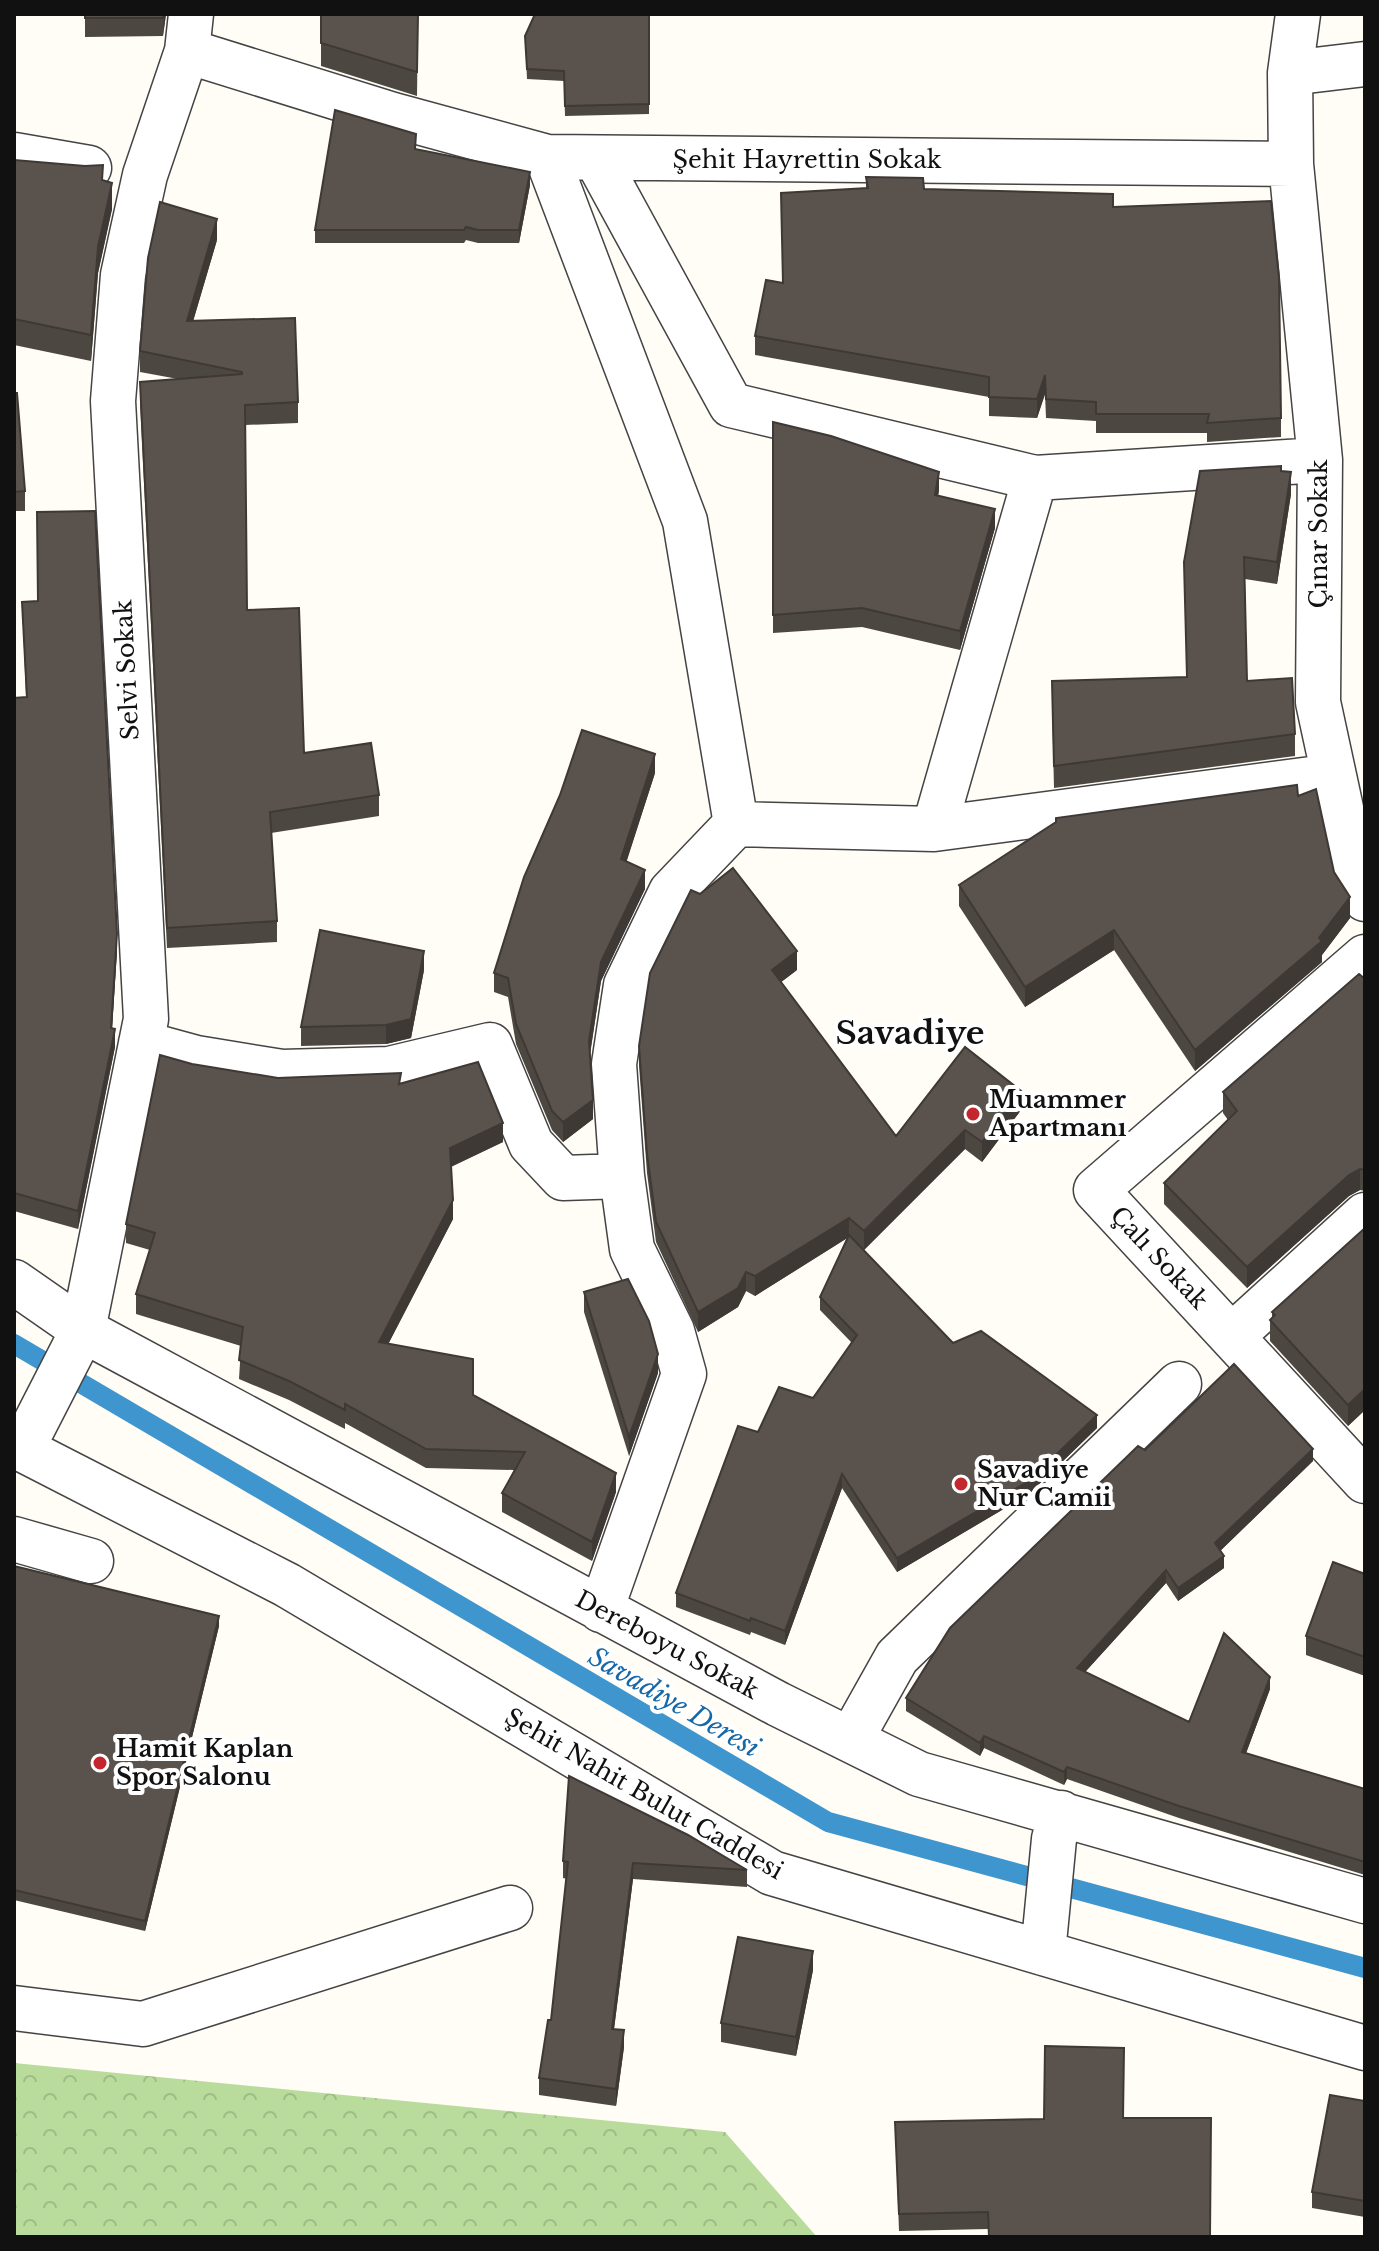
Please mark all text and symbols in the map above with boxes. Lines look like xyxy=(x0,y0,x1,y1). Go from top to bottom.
street label: Şehit Hayrettin Sokak xyxy=(673,145,942,174)
street label: Çınar Sokak xyxy=(1304,459,1333,609)
street label: Selvi Sokak xyxy=(108,599,145,741)
district label: Savadiye xyxy=(836,1013,984,1053)
place label: Muammer Apartmanı xyxy=(988,1085,1127,1142)
marker: Muammer Apartmanı xyxy=(964,1105,982,1123)
street label: Çalı Sokak xyxy=(1105,1200,1214,1315)
place label: Savadiye Nur Camii xyxy=(977,1455,1112,1512)
marker: Savadiye Nur Camii xyxy=(952,1475,970,1493)
street label: Dereboyu Sokak xyxy=(571,1584,764,1705)
water label: Savadiye Deresi xyxy=(583,1640,765,1764)
street label: Şehit Nahit Bulut Caddesi xyxy=(500,1702,789,1885)
place label: Hamit Kaplan Spor Salonu xyxy=(116,1734,294,1791)
marker: Hamit Kaplan Spor Salonu xyxy=(91,1754,109,1772)

